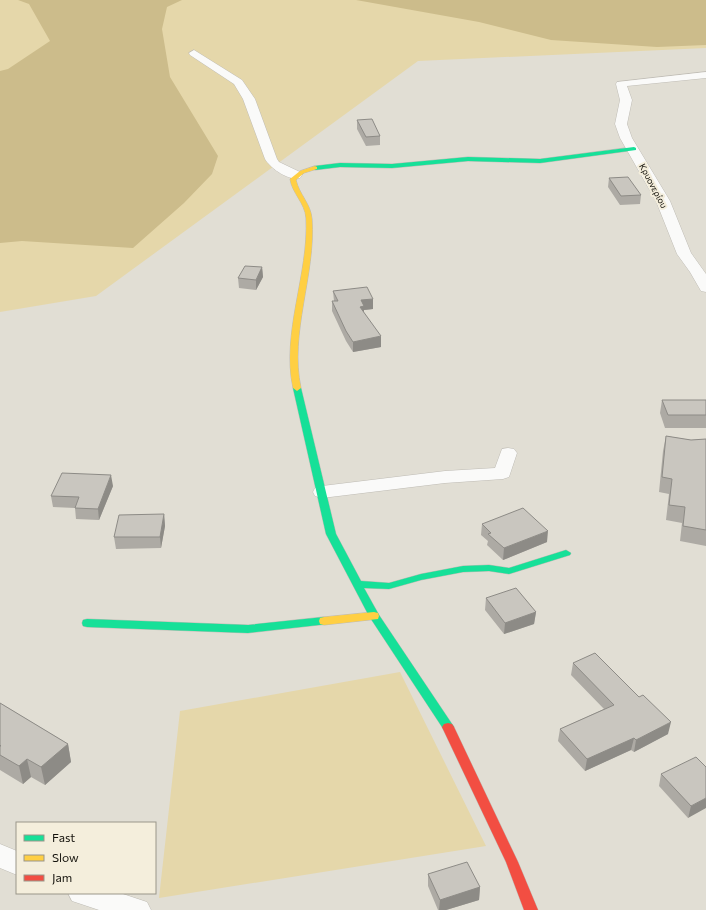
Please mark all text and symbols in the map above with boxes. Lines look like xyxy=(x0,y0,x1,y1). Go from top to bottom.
street label: Κρυονερίου xyxy=(637,162,670,210)
legend xyxy=(16,822,156,894)
text: Fast xyxy=(52,830,75,844)
text: Slow xyxy=(52,850,79,864)
text: Jam xyxy=(52,870,72,885)

